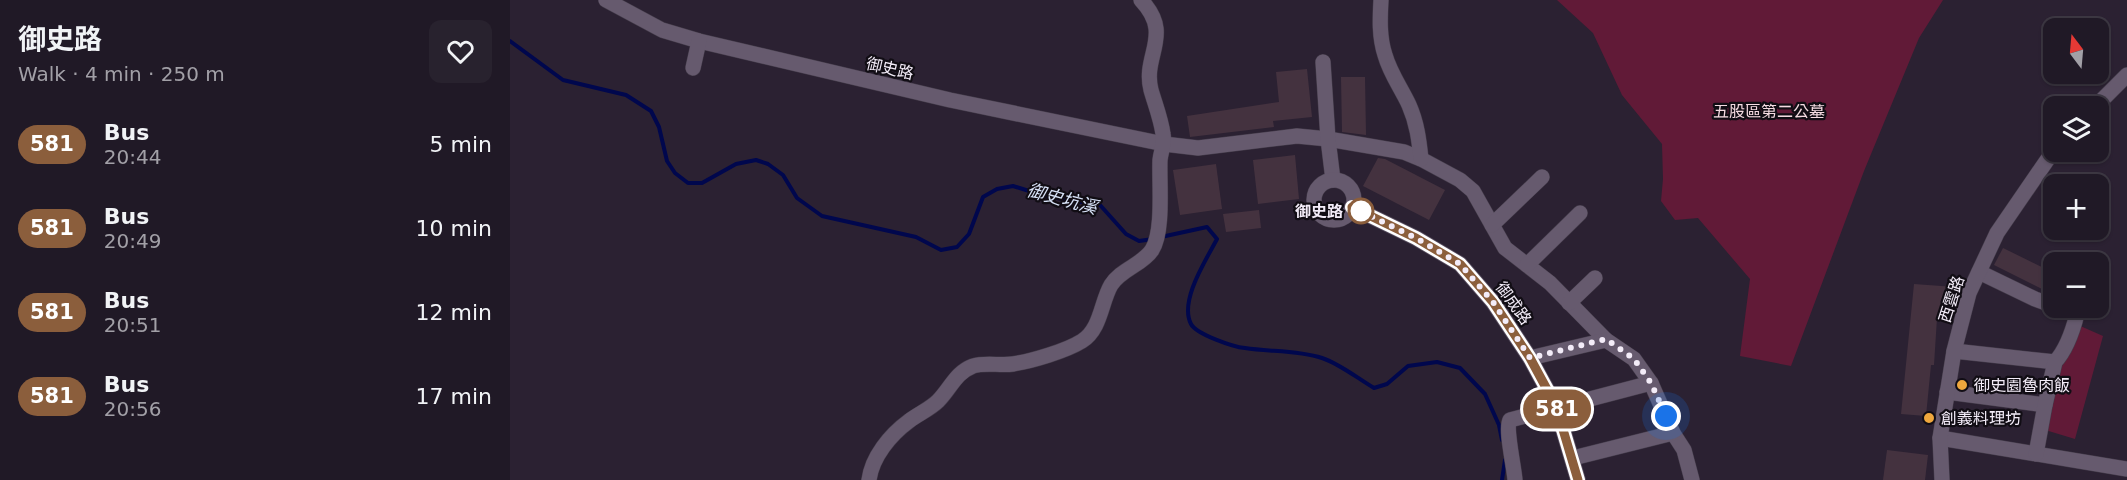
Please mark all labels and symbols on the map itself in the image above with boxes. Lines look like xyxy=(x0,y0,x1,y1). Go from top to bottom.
north arrow xyxy=(2043,18,2109,84)
street label: 御史路 xyxy=(864,54,915,83)
park label: 五股區第二公墓 xyxy=(1713,102,1825,121)
water label: 御史坑溪 xyxy=(1025,179,1103,219)
marker: 御史路 xyxy=(1348,198,1374,224)
place label: 御史路 xyxy=(1295,202,1343,221)
street label: 西雲路 xyxy=(1935,273,1968,325)
street label: 御成路 xyxy=(1492,278,1535,328)
place label: 御史園魯肉飯 xyxy=(1974,376,2070,395)
marker: 御史園魯肉飯 xyxy=(1955,378,1969,392)
line badge: 581 xyxy=(1522,390,1592,428)
your location xyxy=(1651,401,1681,431)
place label: 創義料理坊 xyxy=(1941,409,2021,428)
marker: 創義料理坊 xyxy=(1922,411,1936,425)

